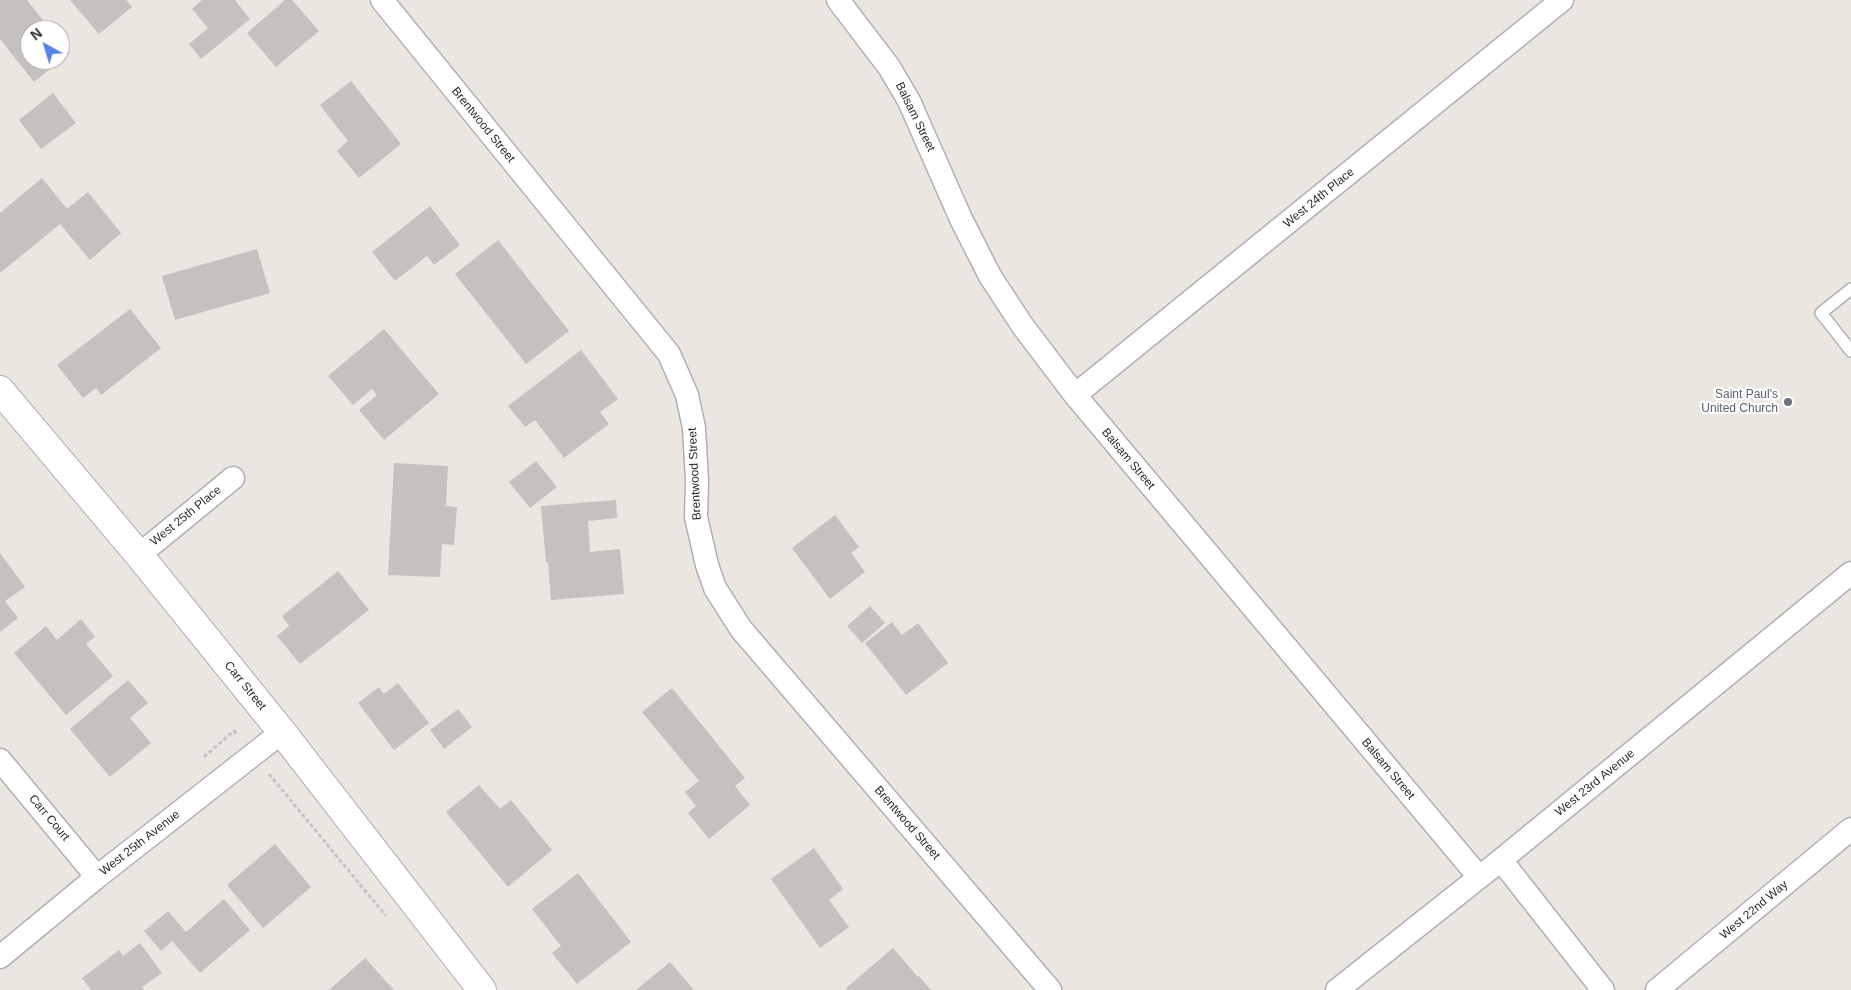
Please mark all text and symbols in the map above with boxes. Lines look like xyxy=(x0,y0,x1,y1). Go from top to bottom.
north arrow xyxy=(20,20,70,70)
text: N xyxy=(27,25,45,44)
street label: Balsam Street xyxy=(892,80,938,154)
street label: Brentwood Street xyxy=(448,84,518,166)
street label: West 24th Place xyxy=(1281,165,1357,231)
place label: Saint Paul's United Church xyxy=(1701,388,1778,416)
marker: Saint Paul's United Church xyxy=(1782,396,1794,408)
street label: Balsam Street xyxy=(1098,426,1158,492)
street label: Brentwood Street xyxy=(685,427,705,521)
street label: West 25th Place xyxy=(148,483,224,549)
street label: Carr Street xyxy=(221,659,269,713)
street label: Balsam Street xyxy=(1358,736,1418,802)
street label: West 23rd Avenue xyxy=(1552,746,1638,820)
street label: Brentwood Street xyxy=(871,783,943,863)
street label: Carr Court xyxy=(25,792,73,844)
street label: West 25th Avenue xyxy=(97,807,183,879)
street label: West 22nd Way xyxy=(1717,877,1791,943)

